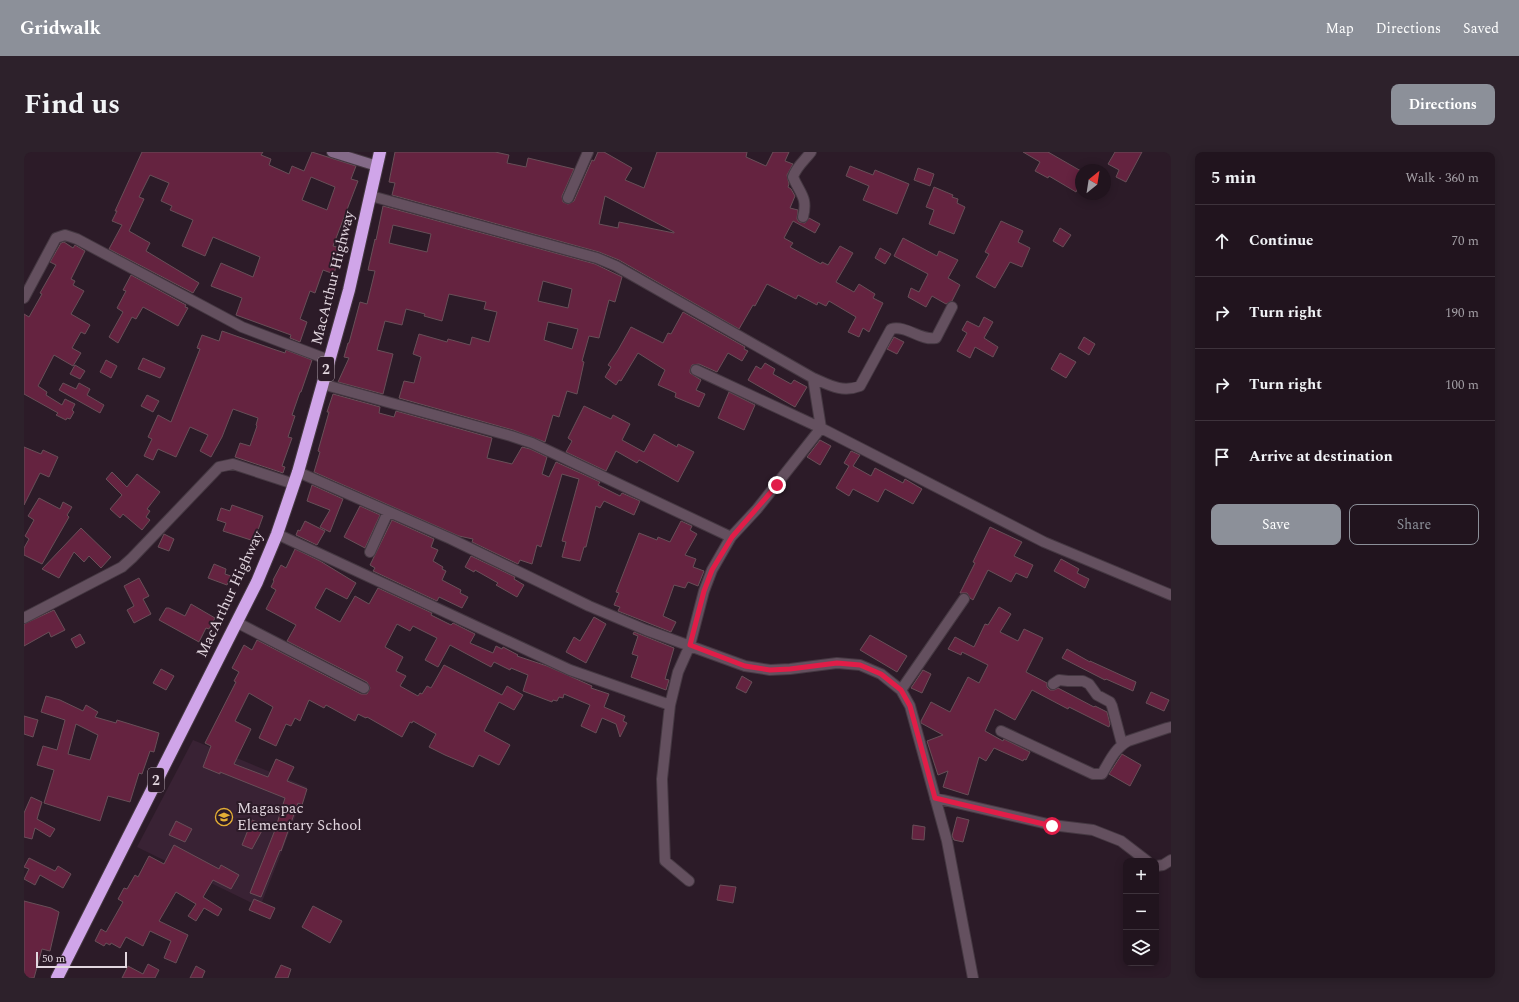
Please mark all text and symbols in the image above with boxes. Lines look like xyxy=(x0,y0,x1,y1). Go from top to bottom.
text: Gridwalk xyxy=(20,14,101,43)
text: Map xyxy=(1326,18,1354,39)
text: Directions xyxy=(1376,18,1441,39)
text: Saved xyxy=(1463,18,1499,39)
text: Find us xyxy=(24,83,120,126)
button: Directions xyxy=(1391,84,1495,125)
north arrow xyxy=(1075,164,1111,200)
text: 5 min xyxy=(1211,165,1256,191)
text: Walk · 360 m xyxy=(1405,168,1479,188)
street label: MacArthur Highway xyxy=(305,208,361,347)
text: Continue xyxy=(1249,229,1314,252)
icon: ahead xyxy=(1211,230,1233,252)
text: 70 m xyxy=(1452,231,1479,251)
text: Turn right xyxy=(1249,301,1322,324)
icon: right xyxy=(1211,302,1233,324)
text: 190 m xyxy=(1445,303,1479,323)
road number: 2 xyxy=(318,357,334,381)
text: Turn right xyxy=(1249,373,1322,396)
icon: right xyxy=(1211,374,1233,396)
text: 100 m xyxy=(1445,375,1479,395)
text: Arrive at destination xyxy=(1249,445,1393,468)
icon: arrive xyxy=(1211,446,1233,468)
route end xyxy=(768,476,786,494)
button: Save xyxy=(1211,504,1341,545)
button: Share xyxy=(1349,504,1479,545)
street label: MacArthur Highway xyxy=(191,526,270,661)
road number: 2 xyxy=(148,768,164,792)
place label: Magaspac Elementary School xyxy=(237,797,362,837)
school or university icon: Magaspac Elementary School xyxy=(214,807,234,827)
route start xyxy=(1043,817,1061,835)
map controls xyxy=(1123,858,1159,966)
button: + xyxy=(1123,858,1159,894)
button: − xyxy=(1123,894,1159,930)
button: layers xyxy=(1123,930,1159,966)
scale bar xyxy=(36,950,127,969)
text: 50 m xyxy=(42,950,65,967)

